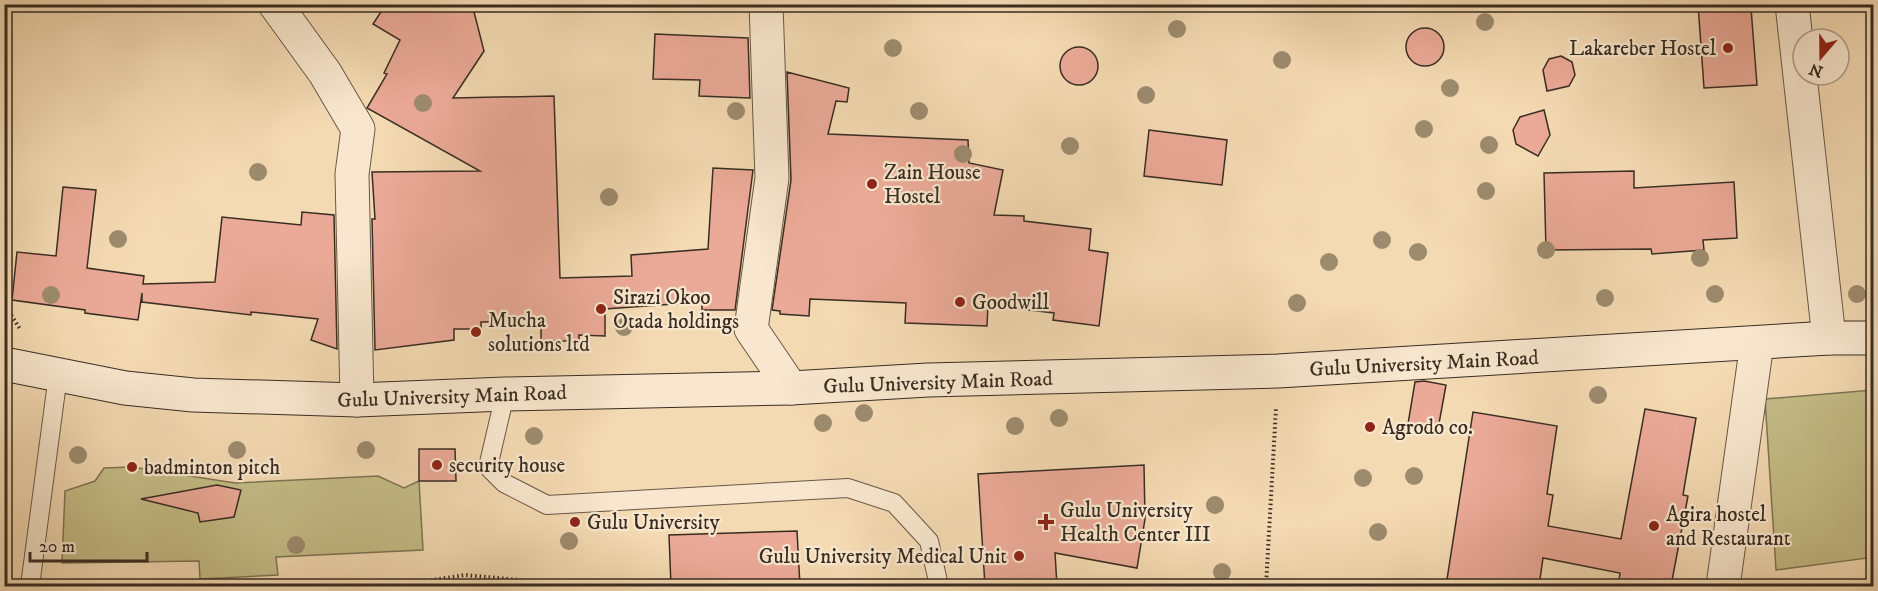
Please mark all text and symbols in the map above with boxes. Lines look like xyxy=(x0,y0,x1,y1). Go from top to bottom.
north arrow xyxy=(1791,27,1851,87)
place label: Lakareber Hostel xyxy=(1569,36,1717,62)
marker: Lakareber Hostel xyxy=(1721,41,1735,55)
text: N xyxy=(1807,59,1826,82)
place label: Zain House Hostel xyxy=(884,160,981,210)
marker: Zain House Hostel xyxy=(865,177,879,191)
place label: Sirazi Okoo Otada holdings xyxy=(613,285,739,335)
place label: Goodwill xyxy=(972,290,1050,316)
marker: Goodwill xyxy=(953,295,967,309)
marker: Sirazi Okoo Otada holdings xyxy=(594,302,608,316)
place label: Mucha solutions ltd xyxy=(488,308,590,358)
marker: Mucha solutions ltd xyxy=(469,325,483,339)
street label: Gulu University Main Road xyxy=(1309,345,1540,383)
street label: Gulu University Main Road xyxy=(823,366,1054,400)
street label: Gulu University Main Road xyxy=(337,380,568,414)
place label: Agrodo co. xyxy=(1382,415,1473,441)
marker: Agrodo co. xyxy=(1363,420,1377,434)
place label: security house xyxy=(449,453,566,479)
place label: badminton pitch xyxy=(144,455,280,481)
marker: security house xyxy=(430,458,444,472)
marker: badminton pitch xyxy=(125,460,139,474)
place label: Gulu University Health Center III xyxy=(1060,498,1211,548)
place label: Agira hostel and Restaurant xyxy=(1666,502,1791,552)
place label: Gulu University xyxy=(587,510,721,536)
marker: Gulu University Health Center III xyxy=(1037,513,1055,531)
marker: Gulu University xyxy=(568,515,582,529)
marker: Agira hostel and Restaurant xyxy=(1647,519,1661,533)
scale bar xyxy=(30,525,147,563)
text: 20 m xyxy=(39,536,75,558)
place label: Gulu University Medical Unit xyxy=(759,544,1007,570)
marker: Gulu University Medical Unit xyxy=(1012,549,1026,563)

